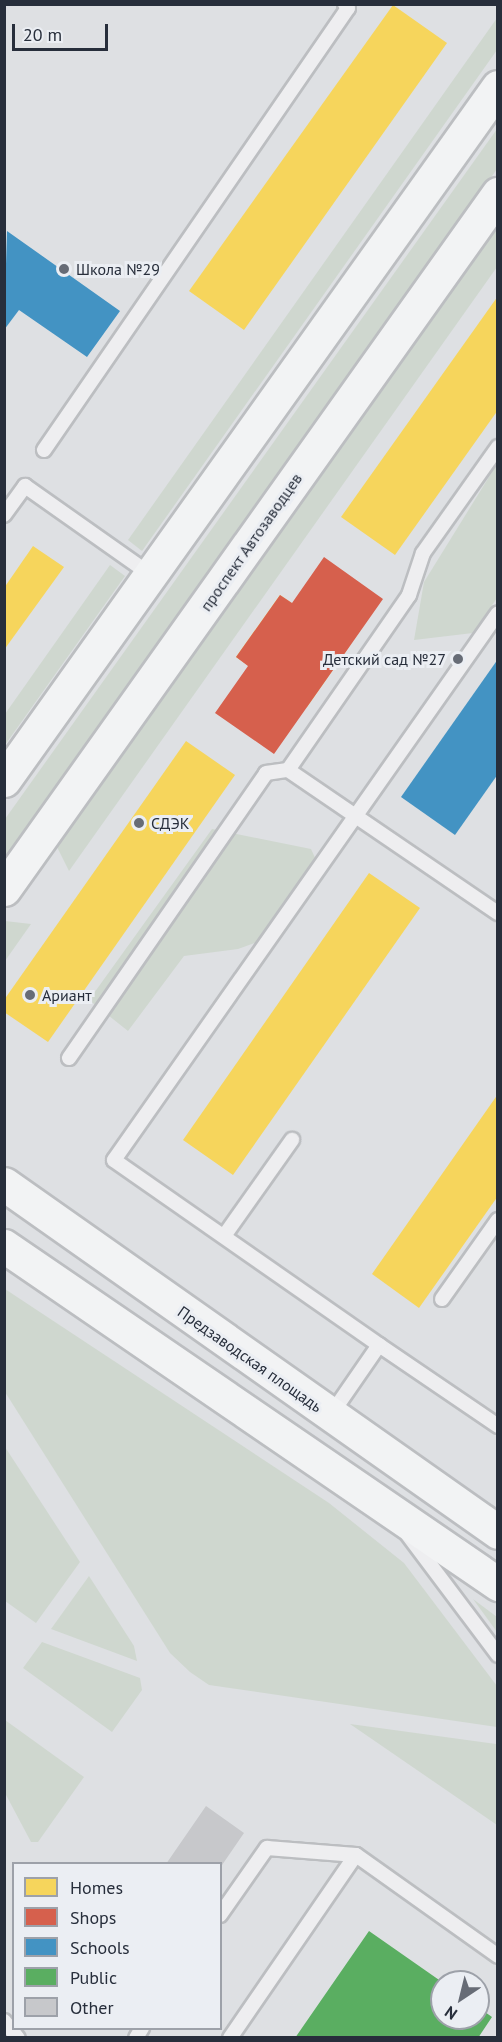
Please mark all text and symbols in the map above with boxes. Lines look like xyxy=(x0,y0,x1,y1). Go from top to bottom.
scale bar xyxy=(15,12,111,50)
text: 20 m xyxy=(23,23,62,46)
place label: Школа №29 xyxy=(76,259,160,279)
marker: Школа №29 xyxy=(57,262,71,276)
street label: проспект Автозаводцев xyxy=(196,469,306,615)
place label: Детский сад №27 xyxy=(323,649,446,669)
marker: Детский сад №27 xyxy=(451,652,465,666)
place label: СДЭК xyxy=(151,813,189,833)
marker: СДЭК xyxy=(132,816,146,830)
place label: Ариант xyxy=(42,985,92,1005)
marker: Ариант xyxy=(23,988,37,1002)
street label: Предзаводская площадь xyxy=(174,1302,326,1416)
legend xyxy=(12,1862,222,2030)
text: Homes xyxy=(70,1876,123,1899)
text: Shops xyxy=(70,1906,116,1929)
text: Schools xyxy=(70,1936,130,1959)
text: Public xyxy=(70,1966,117,1989)
north arrow xyxy=(430,1970,490,2030)
text: Other xyxy=(70,1996,114,2019)
text: N xyxy=(441,2002,461,2024)

